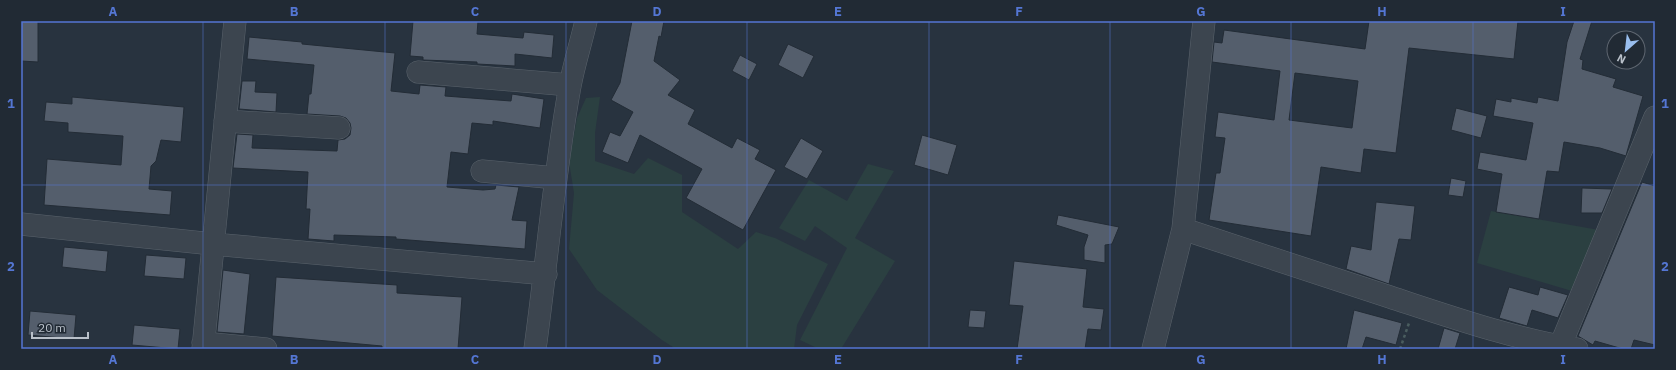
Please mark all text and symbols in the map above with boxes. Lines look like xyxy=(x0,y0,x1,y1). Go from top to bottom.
text: A xyxy=(109,3,118,20)
text: B xyxy=(290,3,299,20)
text: C xyxy=(471,3,480,20)
text: D xyxy=(652,3,662,20)
text: E xyxy=(834,3,842,20)
text: F xyxy=(1015,3,1023,20)
text: G xyxy=(1196,3,1206,20)
text: H xyxy=(1377,3,1387,20)
text: I xyxy=(1560,3,1566,20)
north arrow xyxy=(1606,30,1646,70)
text: N xyxy=(1614,51,1628,67)
text: 1 xyxy=(7,95,15,112)
text: 1 xyxy=(1661,95,1669,112)
text: 2 xyxy=(7,258,15,275)
text: 2 xyxy=(1661,258,1669,275)
scale bar xyxy=(32,314,88,340)
text: 20 m xyxy=(38,320,66,335)
text: A xyxy=(109,351,118,368)
text: B xyxy=(290,351,299,368)
text: C xyxy=(471,351,480,368)
text: D xyxy=(652,351,662,368)
text: E xyxy=(834,351,842,368)
text: F xyxy=(1015,351,1023,368)
text: G xyxy=(1196,351,1206,368)
text: H xyxy=(1377,351,1387,368)
text: I xyxy=(1560,351,1566,368)

